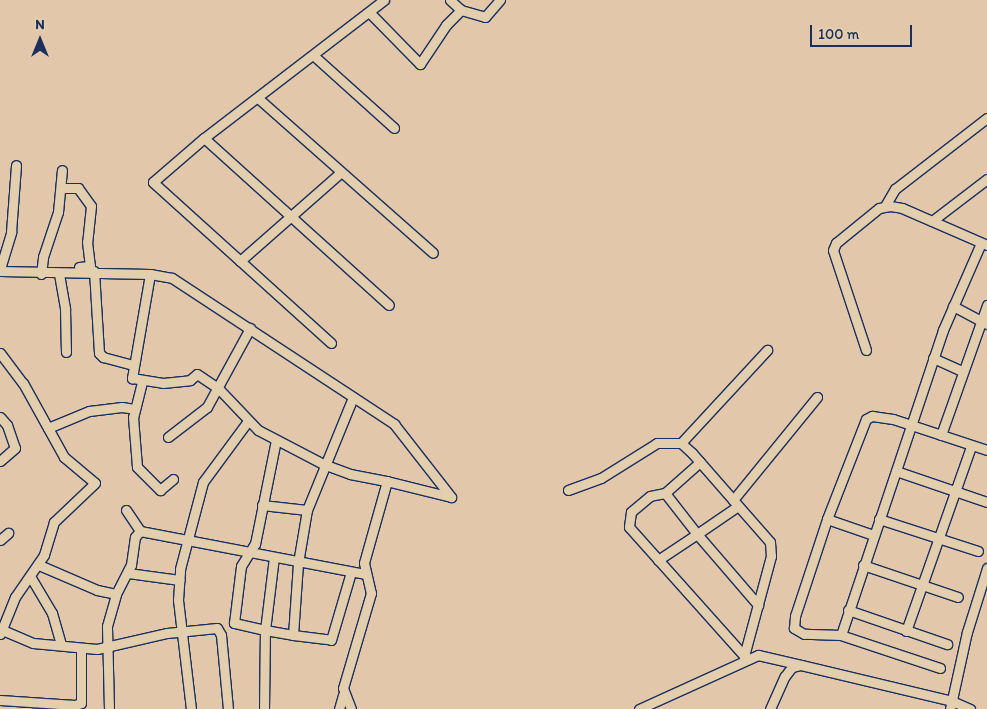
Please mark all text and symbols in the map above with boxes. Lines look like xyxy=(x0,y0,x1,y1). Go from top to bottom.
north arrow xyxy=(15,15,65,65)
scale bar xyxy=(812,15,914,47)
text: N xyxy=(35,16,45,33)
text: 100 m xyxy=(818,25,859,43)

